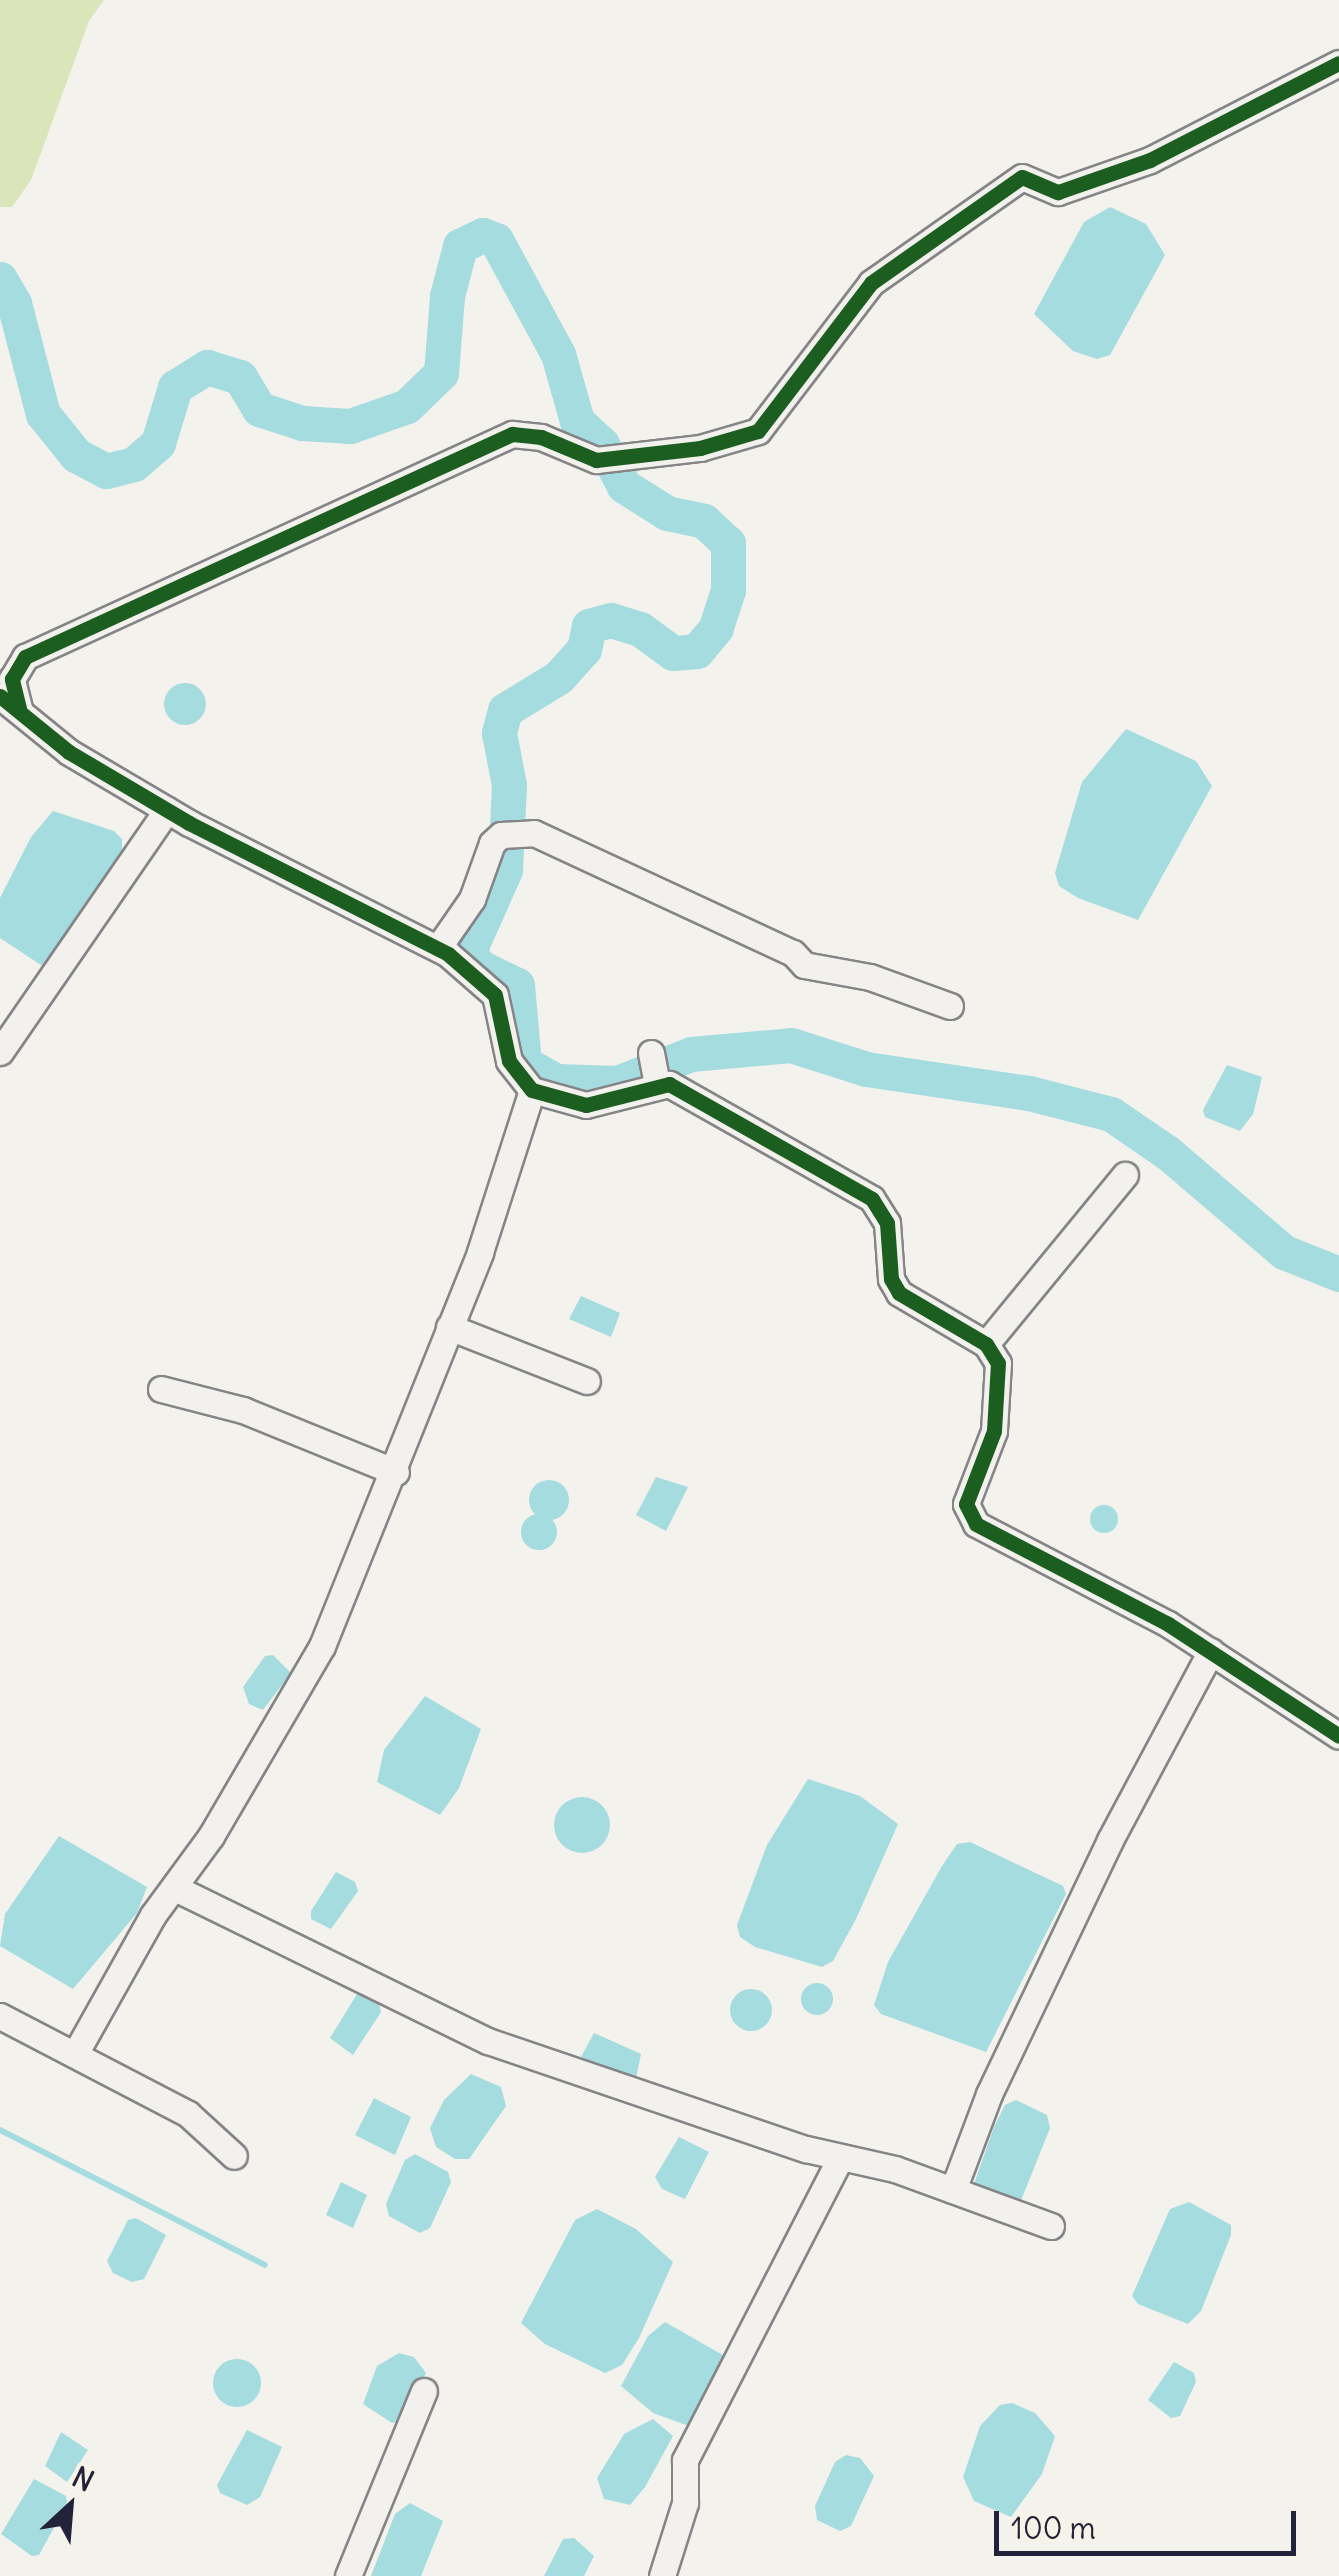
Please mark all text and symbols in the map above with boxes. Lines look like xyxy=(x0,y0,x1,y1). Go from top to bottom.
north arrow xyxy=(20,2456,120,2556)
text: N xyxy=(67,2459,100,2499)
scale bar xyxy=(999,2491,1302,2553)
text: 100 m xyxy=(1011,2509,1096,2547)

